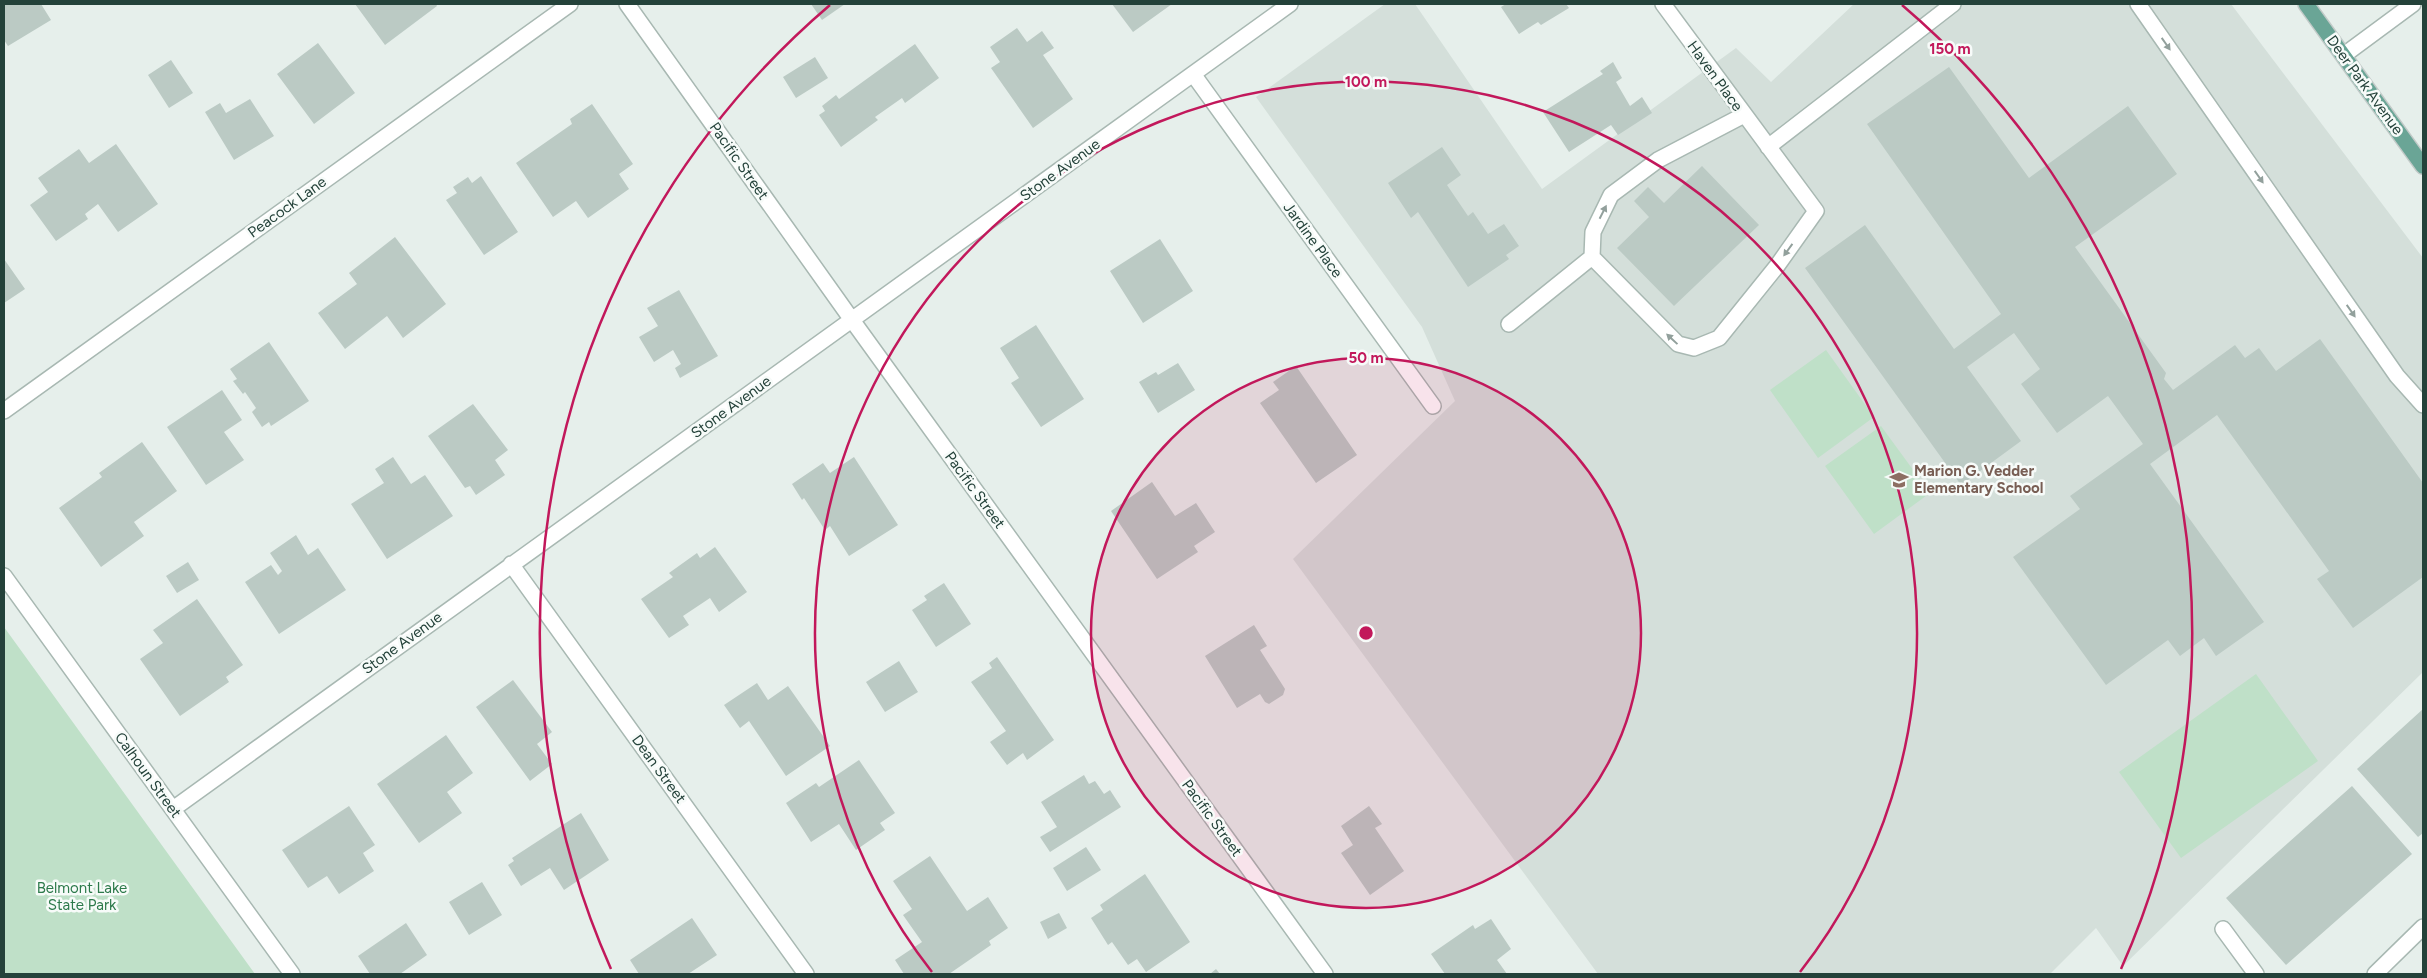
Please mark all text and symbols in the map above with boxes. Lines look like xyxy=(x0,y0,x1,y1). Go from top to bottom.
street label: Deer Park Avenue xyxy=(2323,32,2407,138)
street label: Haven Place xyxy=(1683,37,1747,115)
one-way arrow xyxy=(2161,37,2171,51)
text: 150 m xyxy=(1929,40,1971,58)
text: 100 m xyxy=(1345,73,1387,91)
street label: Pacific Street xyxy=(706,119,773,204)
street label: Stone Avenue xyxy=(1016,135,1104,205)
one-way arrow xyxy=(2254,170,2264,184)
street label: Peacock Lane xyxy=(244,173,330,241)
street label: Jardine Place xyxy=(1280,199,1346,281)
one-way arrow xyxy=(1599,205,1607,219)
one-way arrow xyxy=(1783,243,1793,257)
one-way arrow xyxy=(2346,304,2356,317)
one-way arrow xyxy=(1666,333,1679,344)
text: 50 m xyxy=(1348,349,1384,367)
street label: Stone Avenue xyxy=(687,372,775,442)
street label: Pacific Street xyxy=(941,448,1009,532)
place label: Marion G. Vedder Elementary School xyxy=(1914,462,2044,497)
school or university icon: Marion G. Vedder Elementary School xyxy=(1888,469,1910,491)
street label: Stone Avenue xyxy=(358,608,446,678)
centre of rings xyxy=(1357,624,1375,642)
street label: Calhoun Street xyxy=(111,729,185,822)
street label: Dean Street xyxy=(628,731,690,807)
street label: Pacific Street xyxy=(1178,776,1246,860)
park label: Belmont Lake State Park xyxy=(37,879,127,914)

